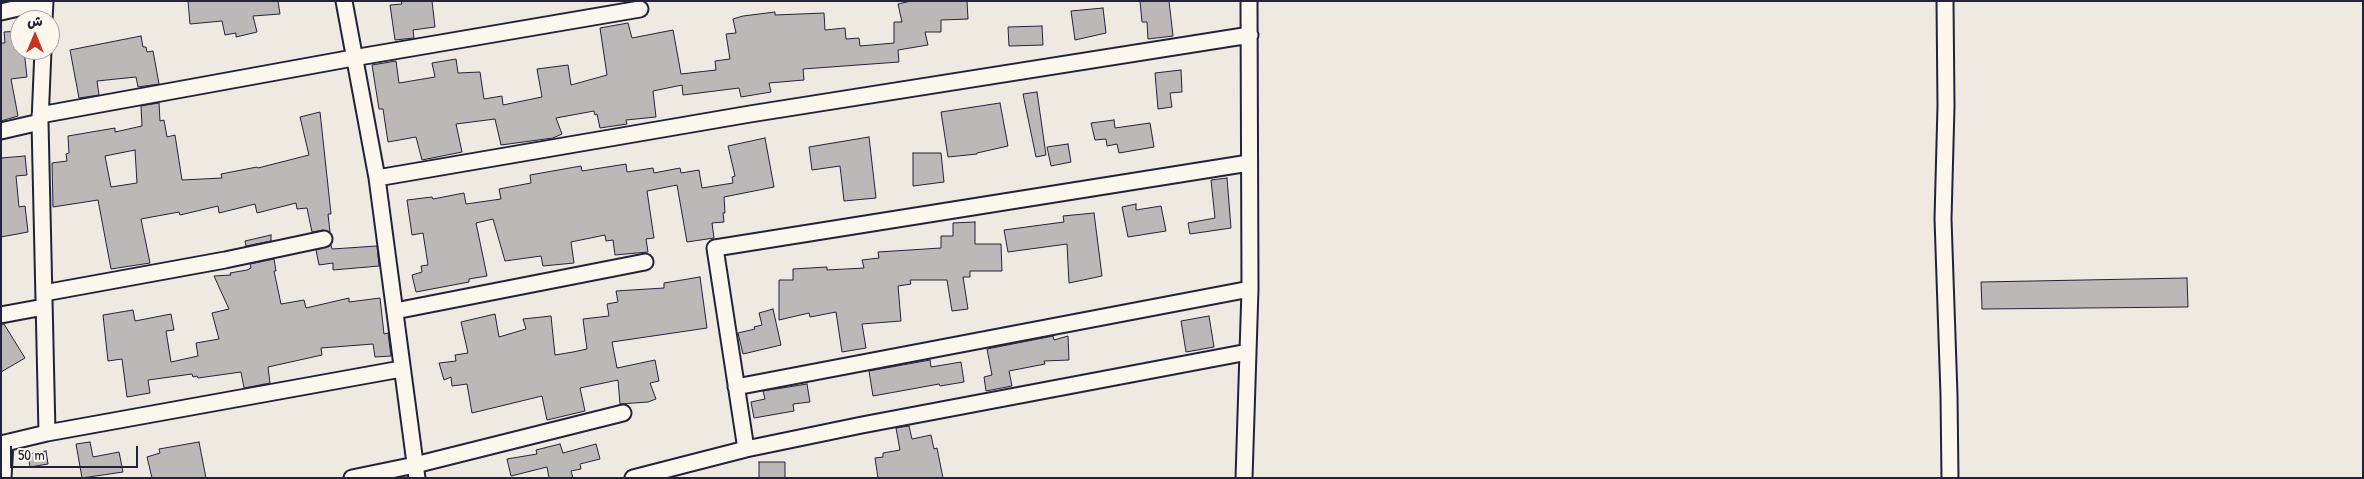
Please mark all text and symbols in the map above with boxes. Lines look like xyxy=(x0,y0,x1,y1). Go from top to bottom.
north arrow xyxy=(10,10,60,60)
text: ش xyxy=(27,11,43,30)
scale bar xyxy=(12,436,140,468)
text: 50 m xyxy=(18,444,45,465)

